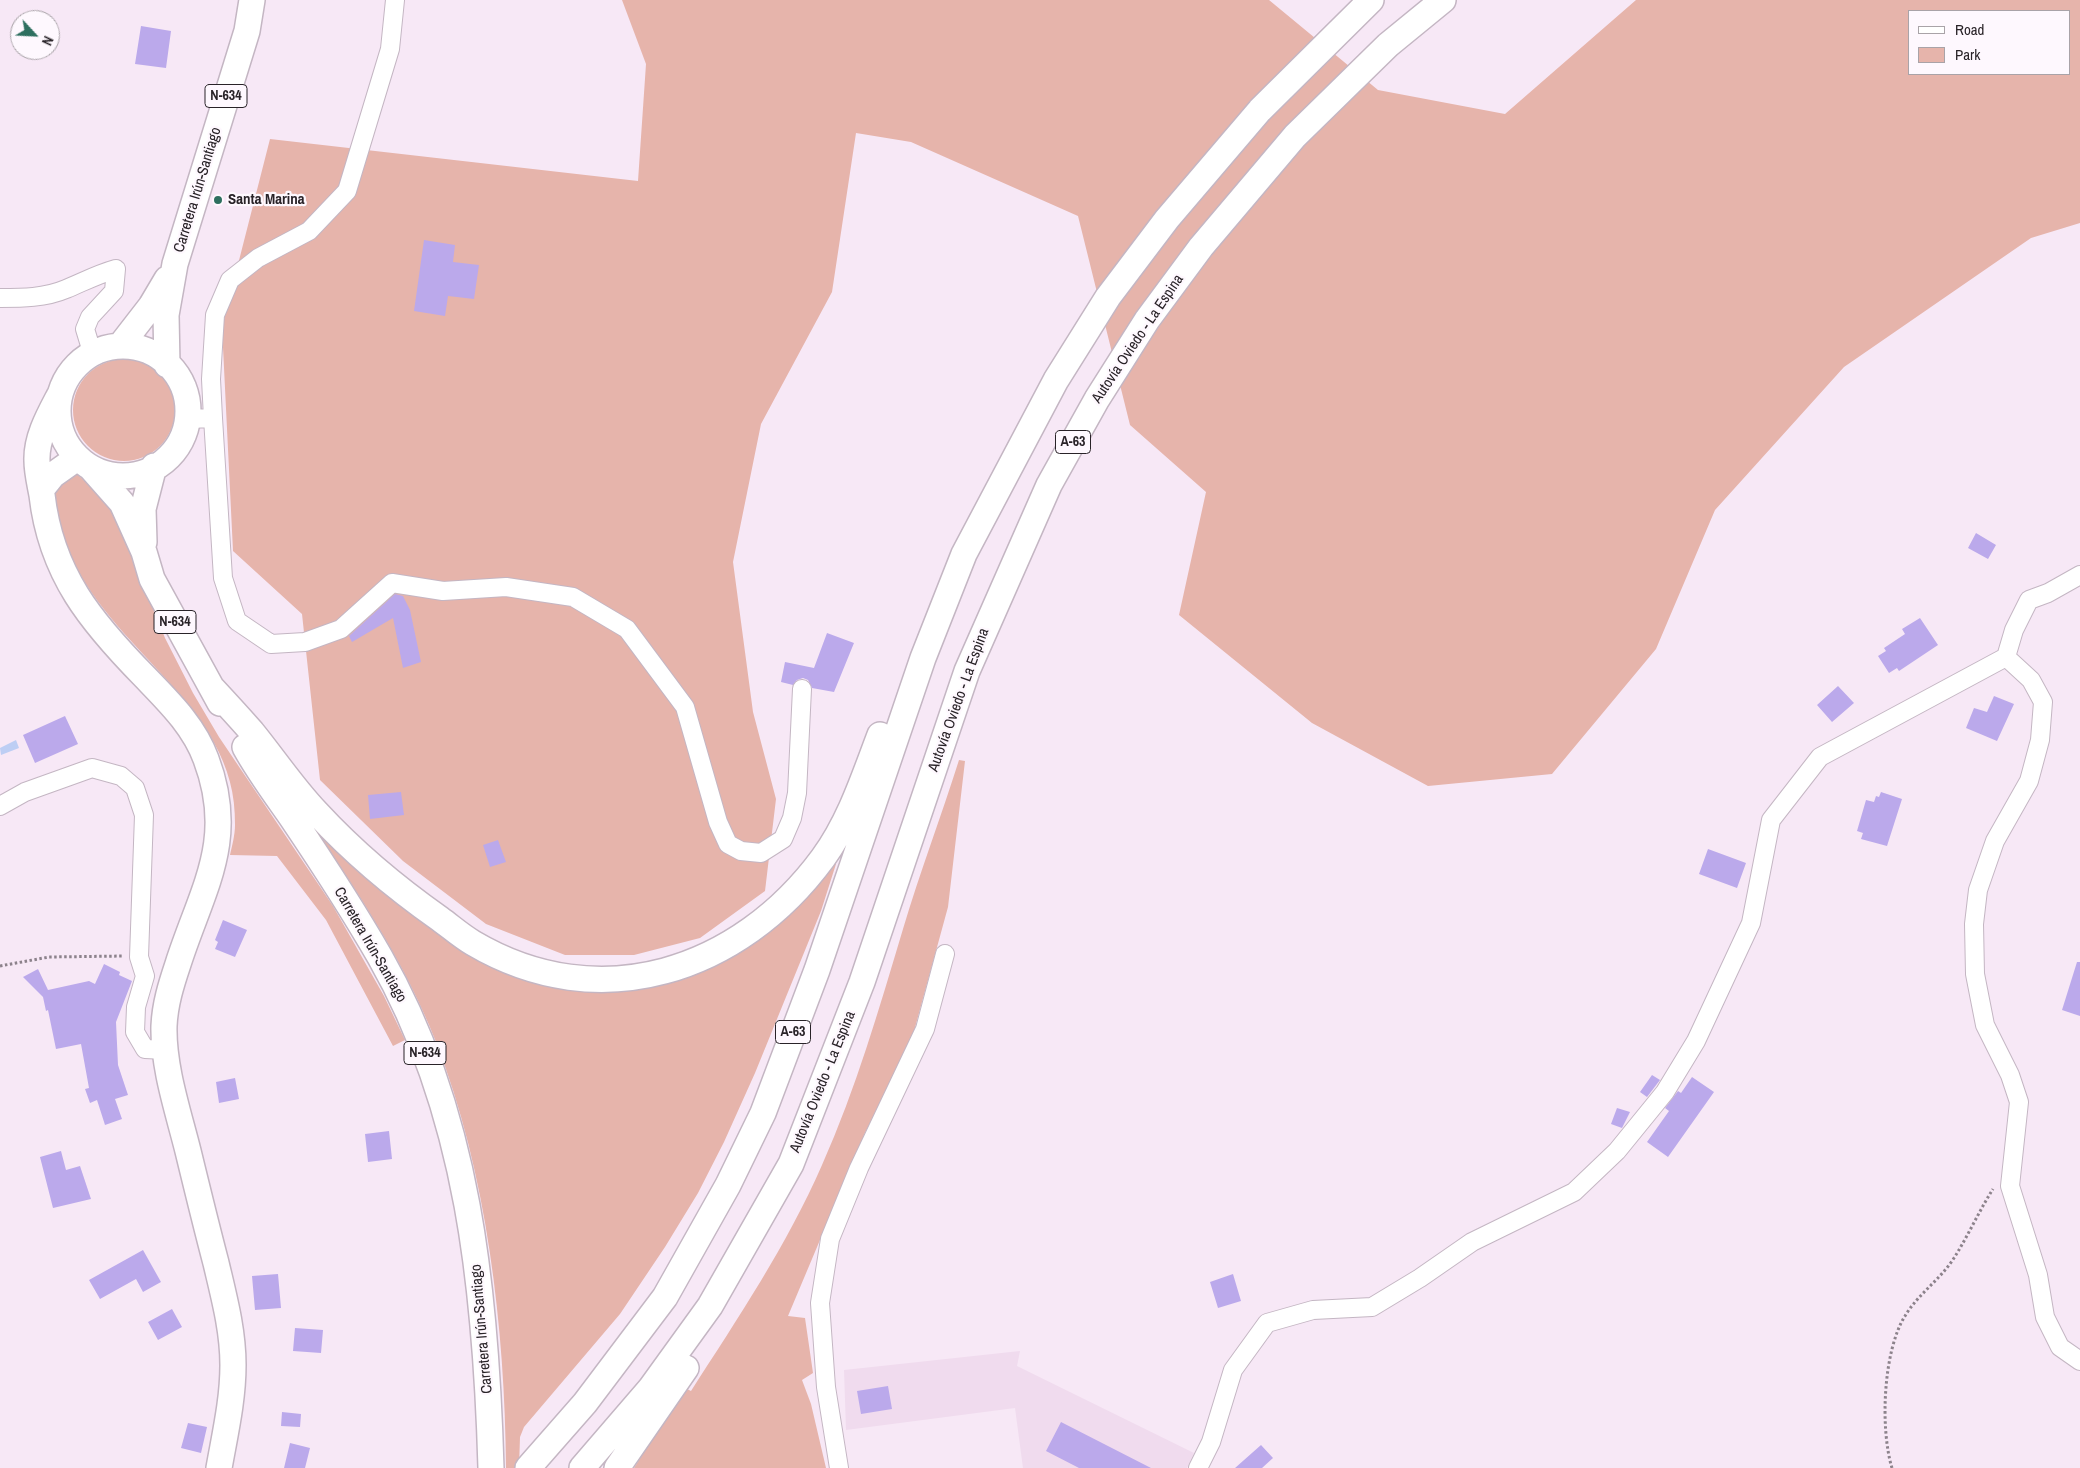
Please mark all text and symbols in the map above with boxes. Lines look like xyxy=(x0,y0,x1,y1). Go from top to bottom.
north arrow xyxy=(10,10,60,60)
legend xyxy=(1908,10,2070,75)
text: Road xyxy=(1955,19,1984,40)
text: N xyxy=(38,33,58,48)
text: Park xyxy=(1955,44,1980,65)
road number: N-634 xyxy=(205,84,247,108)
street label: Carretera Irún-Santiago xyxy=(170,125,226,255)
place label: Santa Marina xyxy=(228,191,305,209)
marker: Santa Marina xyxy=(212,194,224,206)
street label: Autovía Oviedo - La Espina xyxy=(1088,271,1188,407)
road number: A-63 xyxy=(1056,431,1090,454)
road number: N-634 xyxy=(154,610,196,634)
street label: Autovía Oviedo - La Espina xyxy=(925,626,993,774)
street label: Carretera Irún-Santiago xyxy=(330,884,410,1006)
street label: Autovía Oviedo - La Espina xyxy=(786,1009,860,1155)
road number: A-63 xyxy=(776,1020,810,1044)
road number: N-634 xyxy=(404,1042,446,1064)
street label: Carretera Irún-Santiago xyxy=(467,1264,497,1394)

